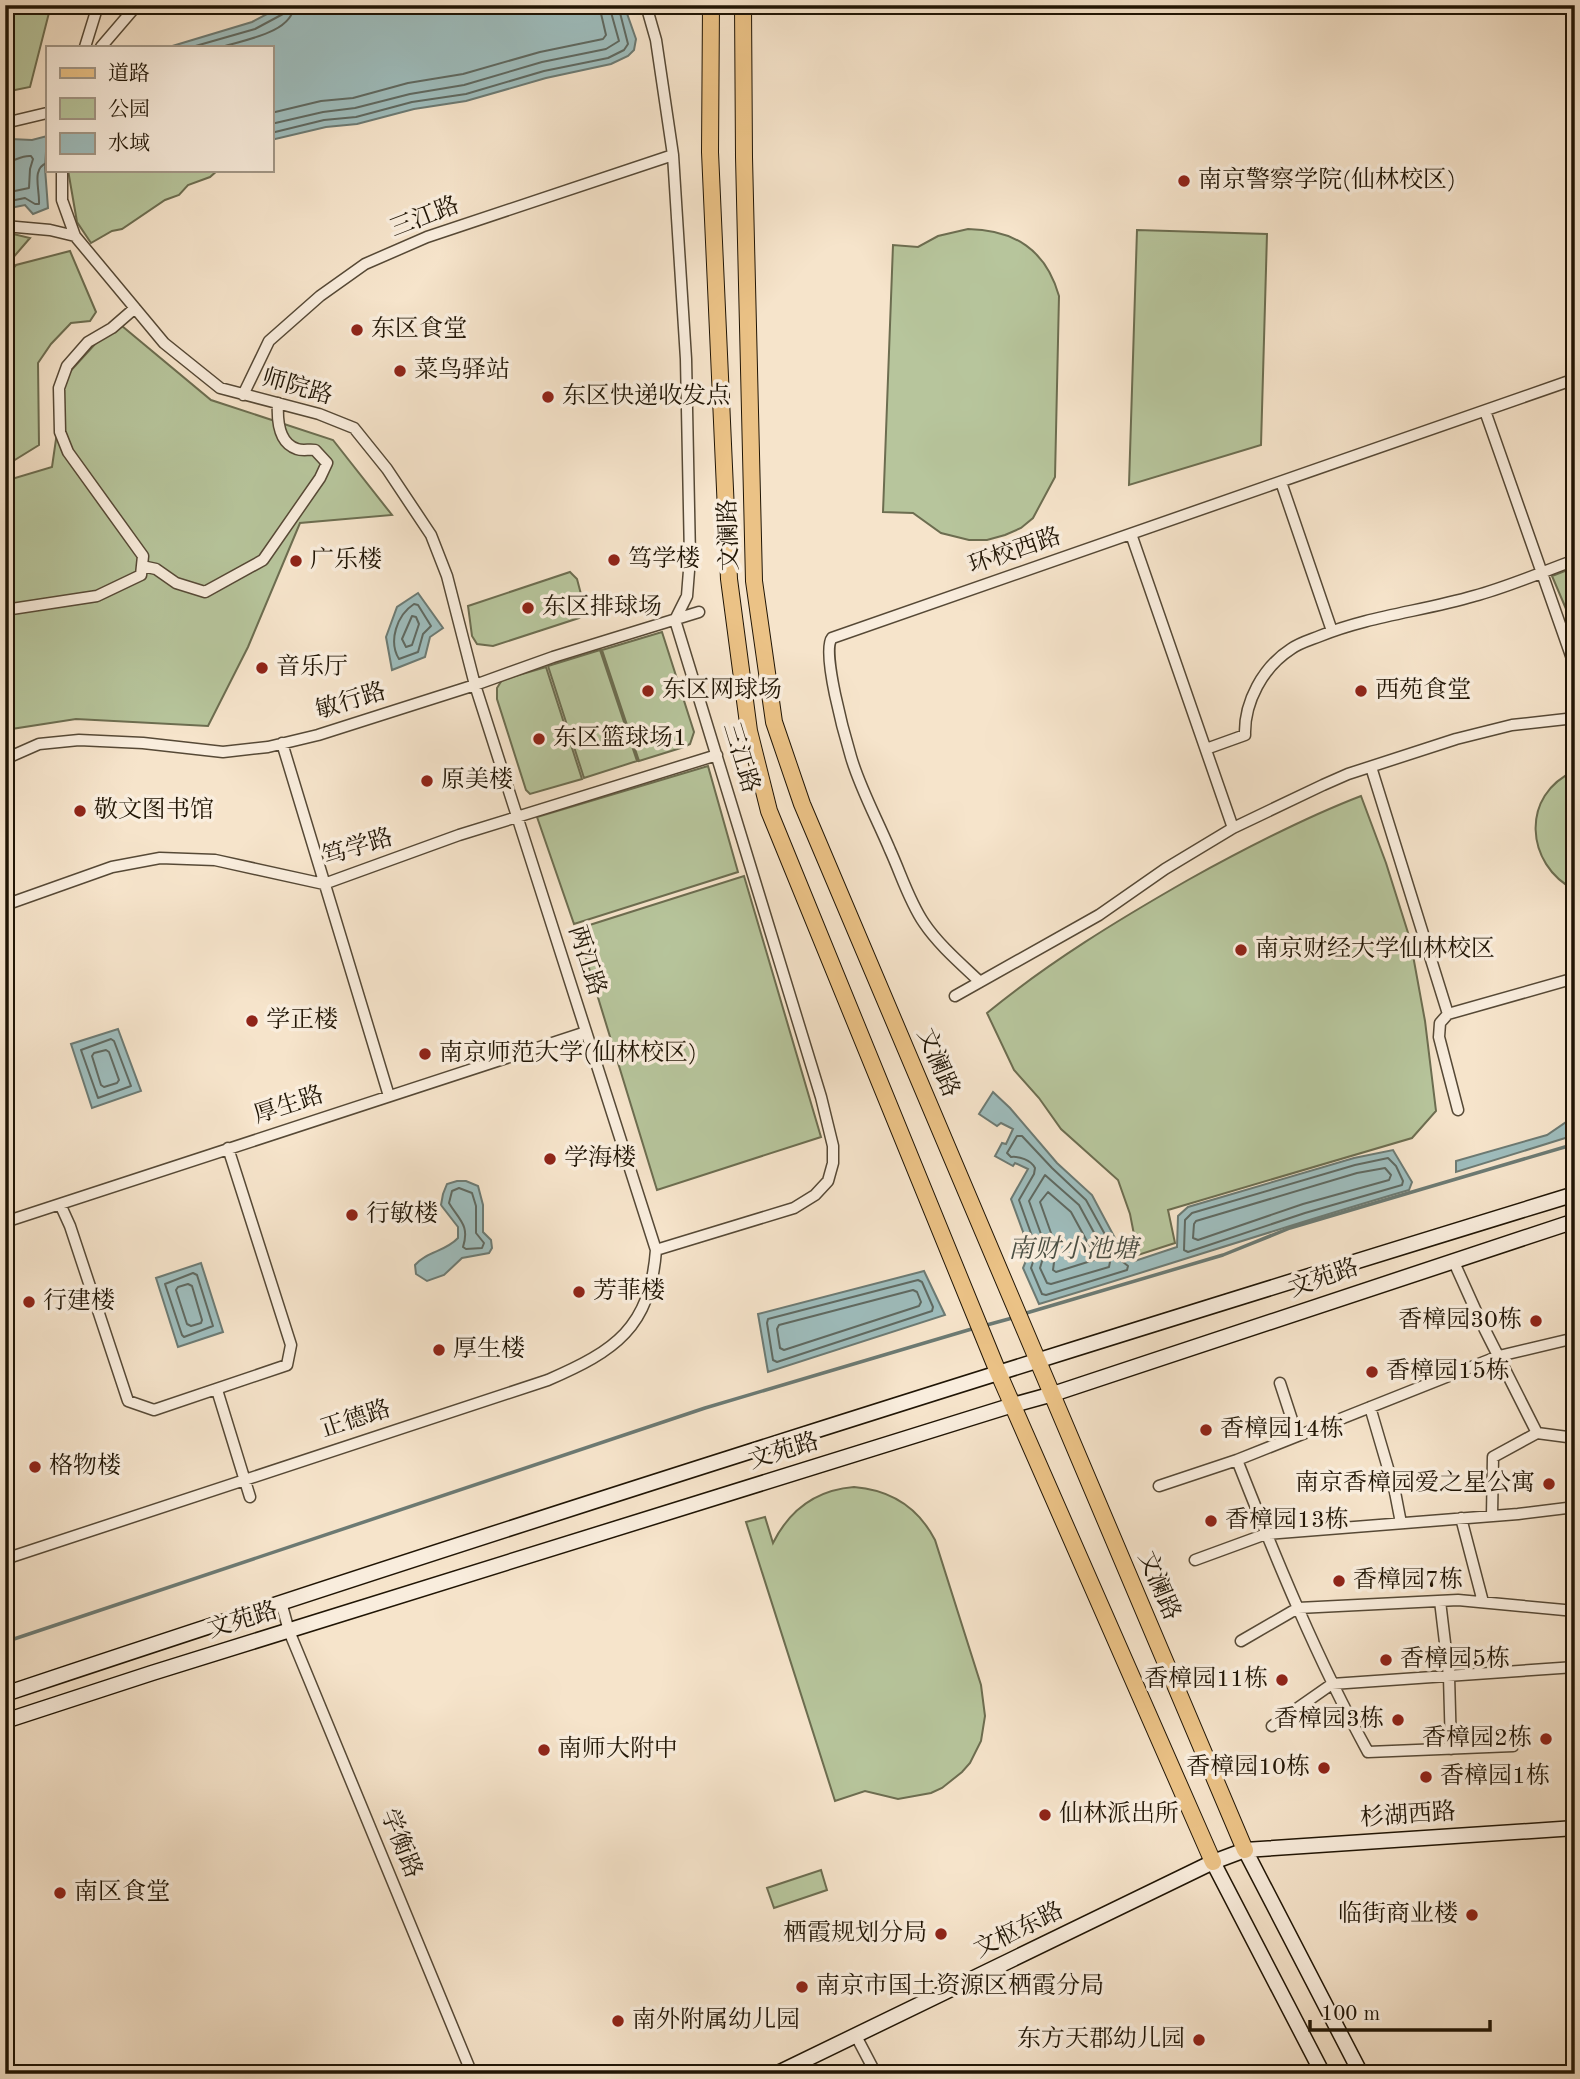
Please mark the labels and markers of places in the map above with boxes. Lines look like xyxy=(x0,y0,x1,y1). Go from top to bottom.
place label: 南京警察学院(仙林校区) xyxy=(1198,166,1456,193)
marker: 南京警察学院(仙林校区) xyxy=(1176,173,1192,189)
place label: 东区食堂 xyxy=(371,315,467,342)
marker: 东区食堂 xyxy=(349,322,365,338)
place label: 菜鸟驿站 xyxy=(414,356,510,383)
marker: 菜鸟驿站 xyxy=(392,363,408,379)
place label: 东区快递收发点 xyxy=(562,382,730,409)
marker: 东区快递收发点 xyxy=(540,389,556,405)
place label: 笃学楼 xyxy=(628,545,700,572)
place label: 广乐楼 xyxy=(310,546,382,573)
marker: 笃学楼 xyxy=(606,552,622,568)
marker: 广乐楼 xyxy=(288,553,304,569)
place label: 东区排球场 xyxy=(542,593,662,620)
marker: 东区排球场 xyxy=(520,600,536,616)
place label: 音乐厅 xyxy=(276,653,348,680)
marker: 音乐厅 xyxy=(254,660,270,676)
place label: 东区网球场 xyxy=(662,676,782,703)
place label: 西苑食堂 xyxy=(1375,676,1471,703)
marker: 东区网球场 xyxy=(640,683,656,699)
marker: 西苑食堂 xyxy=(1353,683,1369,699)
place label: 东区篮球场1 xyxy=(553,724,687,751)
marker: 东区篮球场1 xyxy=(531,731,547,747)
place label: 原美楼 xyxy=(441,766,513,793)
marker: 原美楼 xyxy=(419,773,435,789)
place label: 敬文图书馆 xyxy=(94,796,214,823)
marker: 敬文图书馆 xyxy=(72,803,88,819)
place label: 南京财经大学仙林校区 xyxy=(1255,935,1495,962)
marker: 南京财经大学仙林校区 xyxy=(1233,942,1249,958)
place label: 学正楼 xyxy=(266,1006,338,1033)
marker: 学正楼 xyxy=(244,1013,260,1029)
place label: 南京师范大学(仙林校区) xyxy=(439,1039,697,1066)
marker: 南京师范大学(仙林校区) xyxy=(417,1046,433,1062)
place label: 学海楼 xyxy=(564,1144,636,1171)
marker: 学海楼 xyxy=(542,1151,558,1167)
place label: 行敏楼 xyxy=(366,1200,438,1227)
marker: 行敏楼 xyxy=(344,1207,360,1223)
place label: 芳菲楼 xyxy=(593,1277,665,1304)
marker: 芳菲楼 xyxy=(571,1284,587,1300)
place label: 行建楼 xyxy=(43,1287,115,1314)
marker: 行建楼 xyxy=(21,1294,37,1310)
place label: 香樟园30栋 xyxy=(1398,1306,1522,1333)
marker: 香樟园30栋 xyxy=(1528,1313,1544,1329)
place label: 厚生楼 xyxy=(453,1335,525,1362)
marker: 厚生楼 xyxy=(431,1342,447,1358)
place label: 香樟园15栋 xyxy=(1386,1357,1510,1384)
marker: 香樟园15栋 xyxy=(1364,1364,1380,1380)
place label: 香樟园14栋 xyxy=(1220,1415,1344,1442)
marker: 香樟园14栋 xyxy=(1198,1422,1214,1438)
place label: 格物楼 xyxy=(49,1452,121,1479)
marker: 格物楼 xyxy=(27,1459,43,1475)
place label: 南京香樟园爱之星公寓 xyxy=(1295,1469,1535,1496)
marker: 南京香樟园爱之星公寓 xyxy=(1541,1476,1557,1492)
place label: 香樟园13栋 xyxy=(1225,1506,1349,1533)
marker: 香樟园13栋 xyxy=(1203,1513,1219,1529)
place label: 香樟园7栋 xyxy=(1353,1566,1463,1593)
marker: 香樟园7栋 xyxy=(1331,1573,1347,1589)
place label: 香樟园5栋 xyxy=(1400,1645,1510,1672)
marker: 香樟园5栋 xyxy=(1378,1652,1394,1668)
place label: 香樟园11栋 xyxy=(1144,1665,1268,1692)
marker: 香樟园11栋 xyxy=(1274,1672,1290,1688)
place label: 香樟园3栋 xyxy=(1274,1705,1384,1732)
marker: 香樟园3栋 xyxy=(1390,1712,1406,1728)
place label: 香樟园2栋 xyxy=(1422,1724,1532,1751)
marker: 香樟园2栋 xyxy=(1538,1731,1554,1747)
place label: 南师大附中 xyxy=(558,1735,678,1762)
marker: 南师大附中 xyxy=(536,1742,552,1758)
place label: 香樟园10栋 xyxy=(1186,1753,1310,1780)
marker: 香樟园10栋 xyxy=(1316,1760,1332,1776)
place label: 香樟园1栋 xyxy=(1440,1762,1550,1789)
marker: 香樟园1栋 xyxy=(1418,1769,1434,1785)
place label: 仙林派出所 xyxy=(1059,1800,1179,1827)
marker: 仙林派出所 xyxy=(1037,1807,1053,1823)
place label: 南区食堂 xyxy=(74,1878,170,1905)
marker: 南区食堂 xyxy=(52,1885,68,1901)
place label: 临街商业楼 xyxy=(1338,1900,1458,1927)
marker: 临街商业楼 xyxy=(1464,1907,1480,1923)
place label: 栖霞规划分局 xyxy=(783,1919,927,1946)
marker: 栖霞规划分局 xyxy=(933,1926,949,1942)
place label: 南京市国土资源区栖霞分局 xyxy=(816,1972,1104,1999)
marker: 南京市国土资源区栖霞分局 xyxy=(794,1979,810,1995)
place label: 南外附属幼儿园 xyxy=(632,2006,800,2033)
marker: 南外附属幼儿园 xyxy=(610,2013,626,2029)
place label: 东方天郡幼儿园 xyxy=(1017,2025,1185,2052)
marker: 东方天郡幼儿园 xyxy=(1191,2032,1207,2048)

